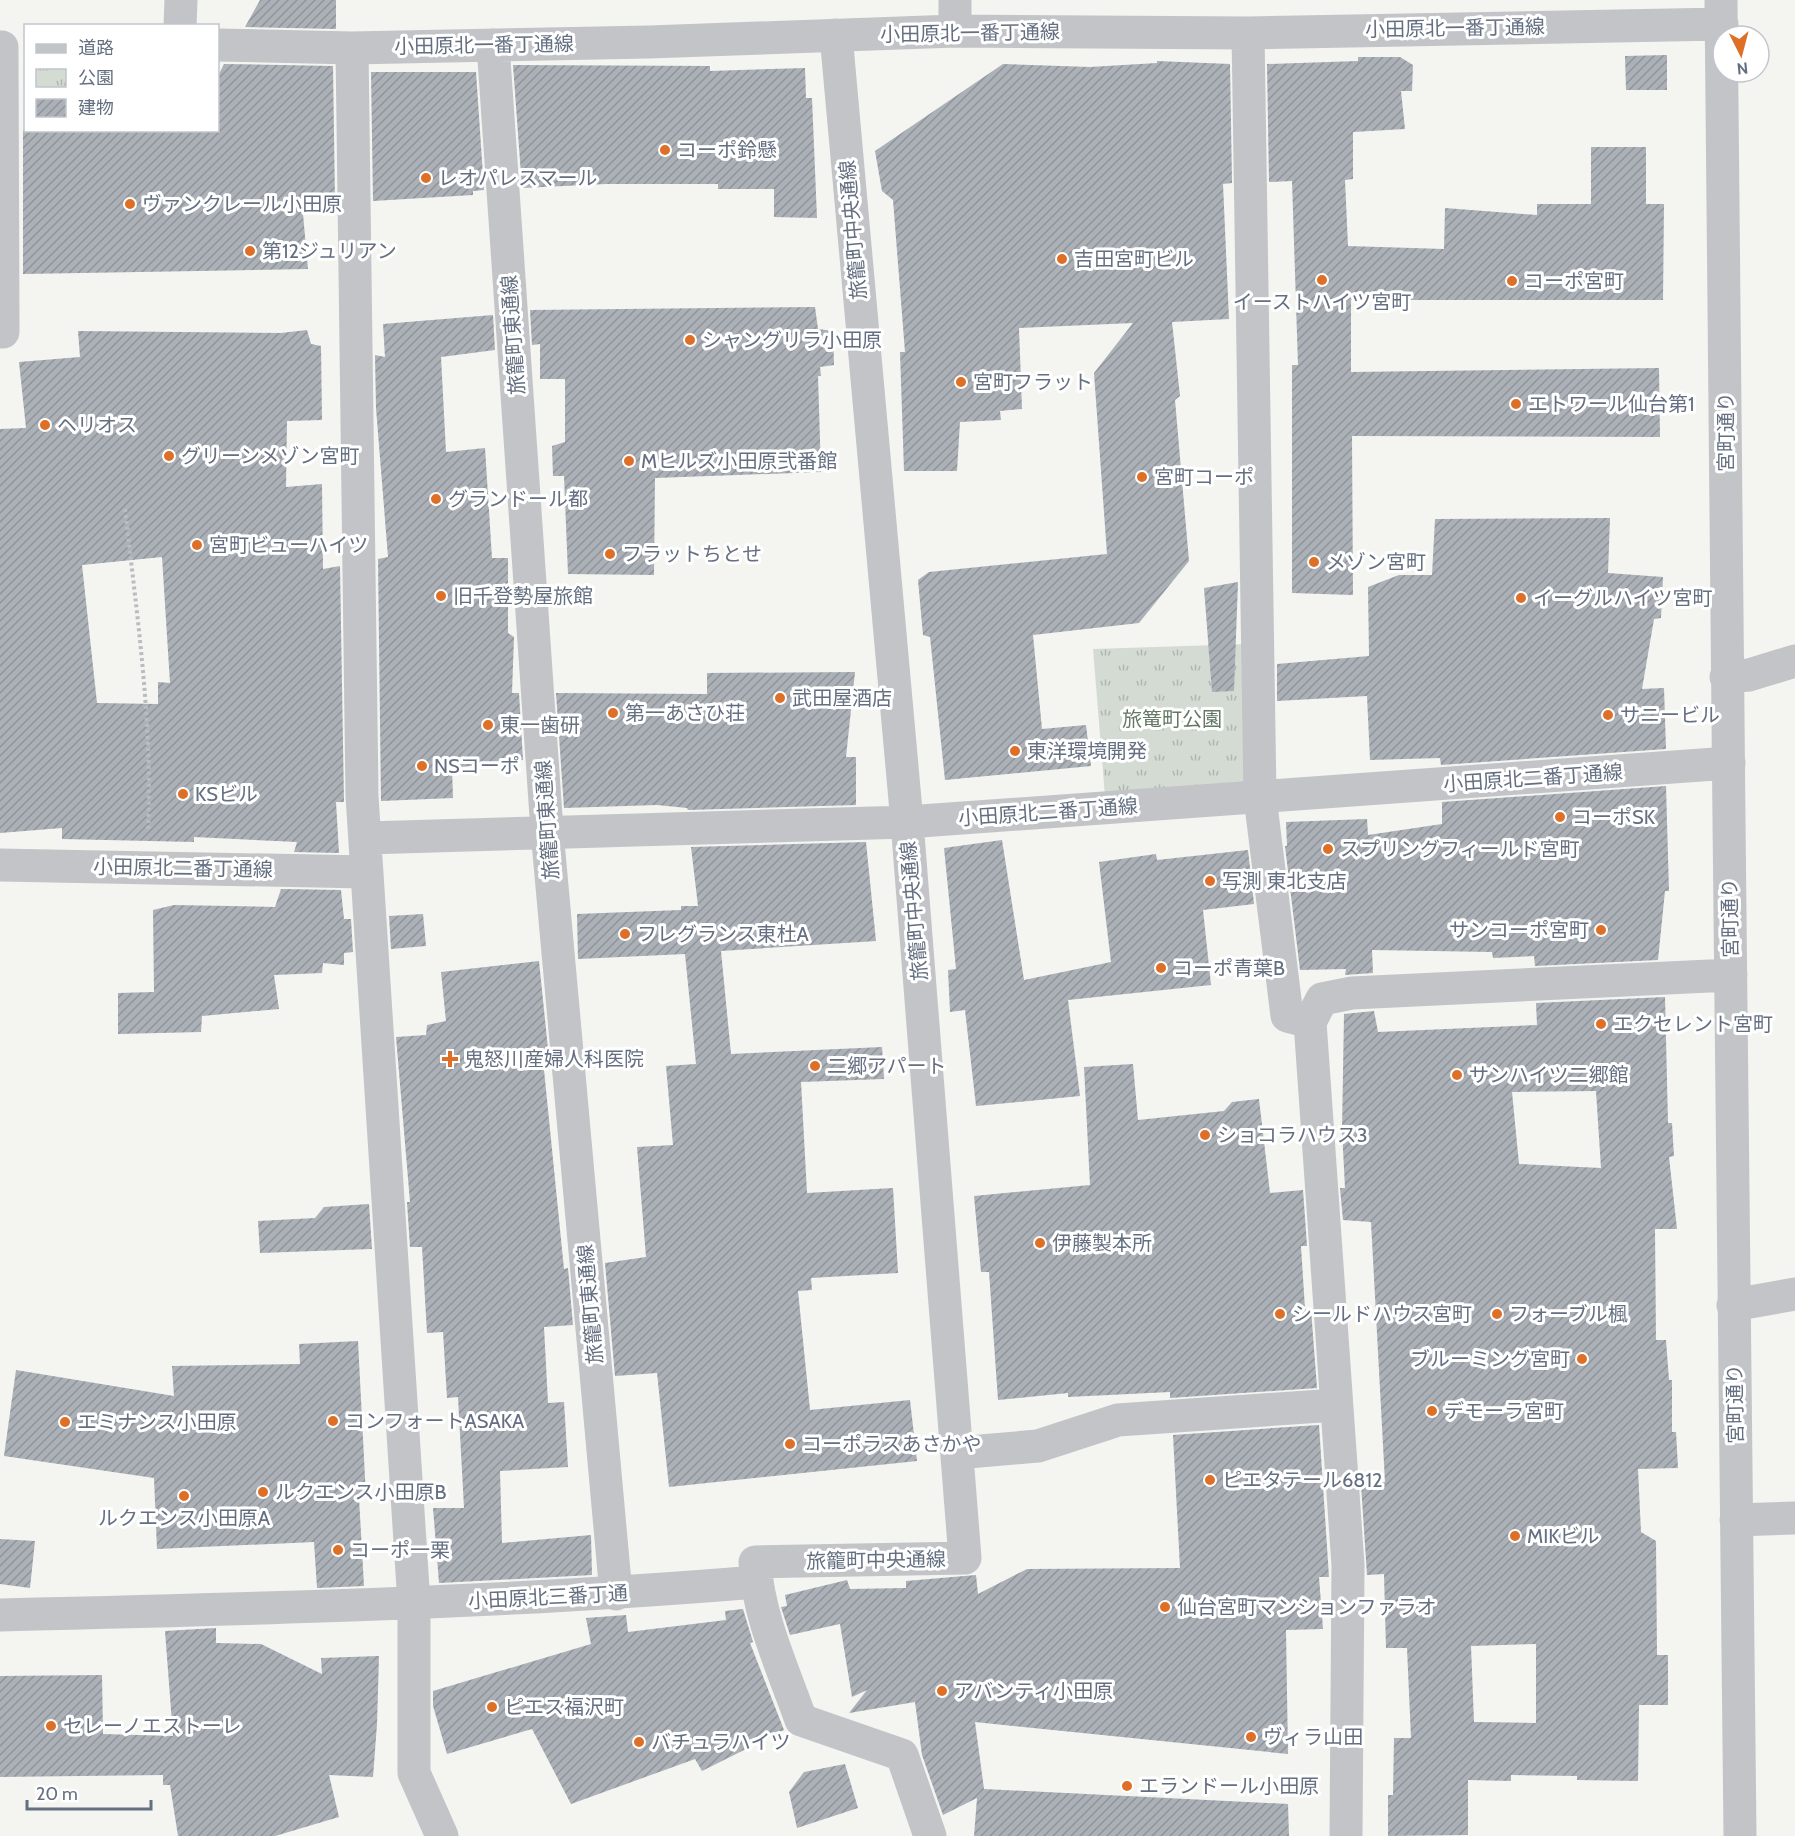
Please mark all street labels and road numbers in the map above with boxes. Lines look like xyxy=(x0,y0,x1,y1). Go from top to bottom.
street label: 小田原北一番丁通線 xyxy=(1365,14,1545,42)
street label: 小田原北一番丁通線 xyxy=(880,19,1060,47)
street label: 小田原北一番丁通線 xyxy=(394,31,574,59)
street label: 旅籠町中央通線 xyxy=(835,159,871,301)
street label: 旅籠町東通線 xyxy=(497,274,529,396)
street label: 宮町通り xyxy=(1714,392,1738,472)
street label: 旅籠町東通線 xyxy=(531,759,563,881)
street label: 小田原北二番丁通線 xyxy=(1442,760,1624,796)
street label: 小田原北二番丁通線 xyxy=(957,794,1139,830)
street label: 旅籠町中央通線 xyxy=(896,840,932,982)
street label: 小田原北二番丁通線 xyxy=(93,854,273,882)
street label: 宮町通り xyxy=(1717,878,1743,958)
street label: 旅籠町東通線 xyxy=(573,1243,607,1365)
street label: 宮町通り xyxy=(1722,1364,1748,1444)
street label: 旅籠町中央通線 xyxy=(806,1547,946,1573)
street label: 小田原北三番丁通 xyxy=(467,1581,629,1613)

